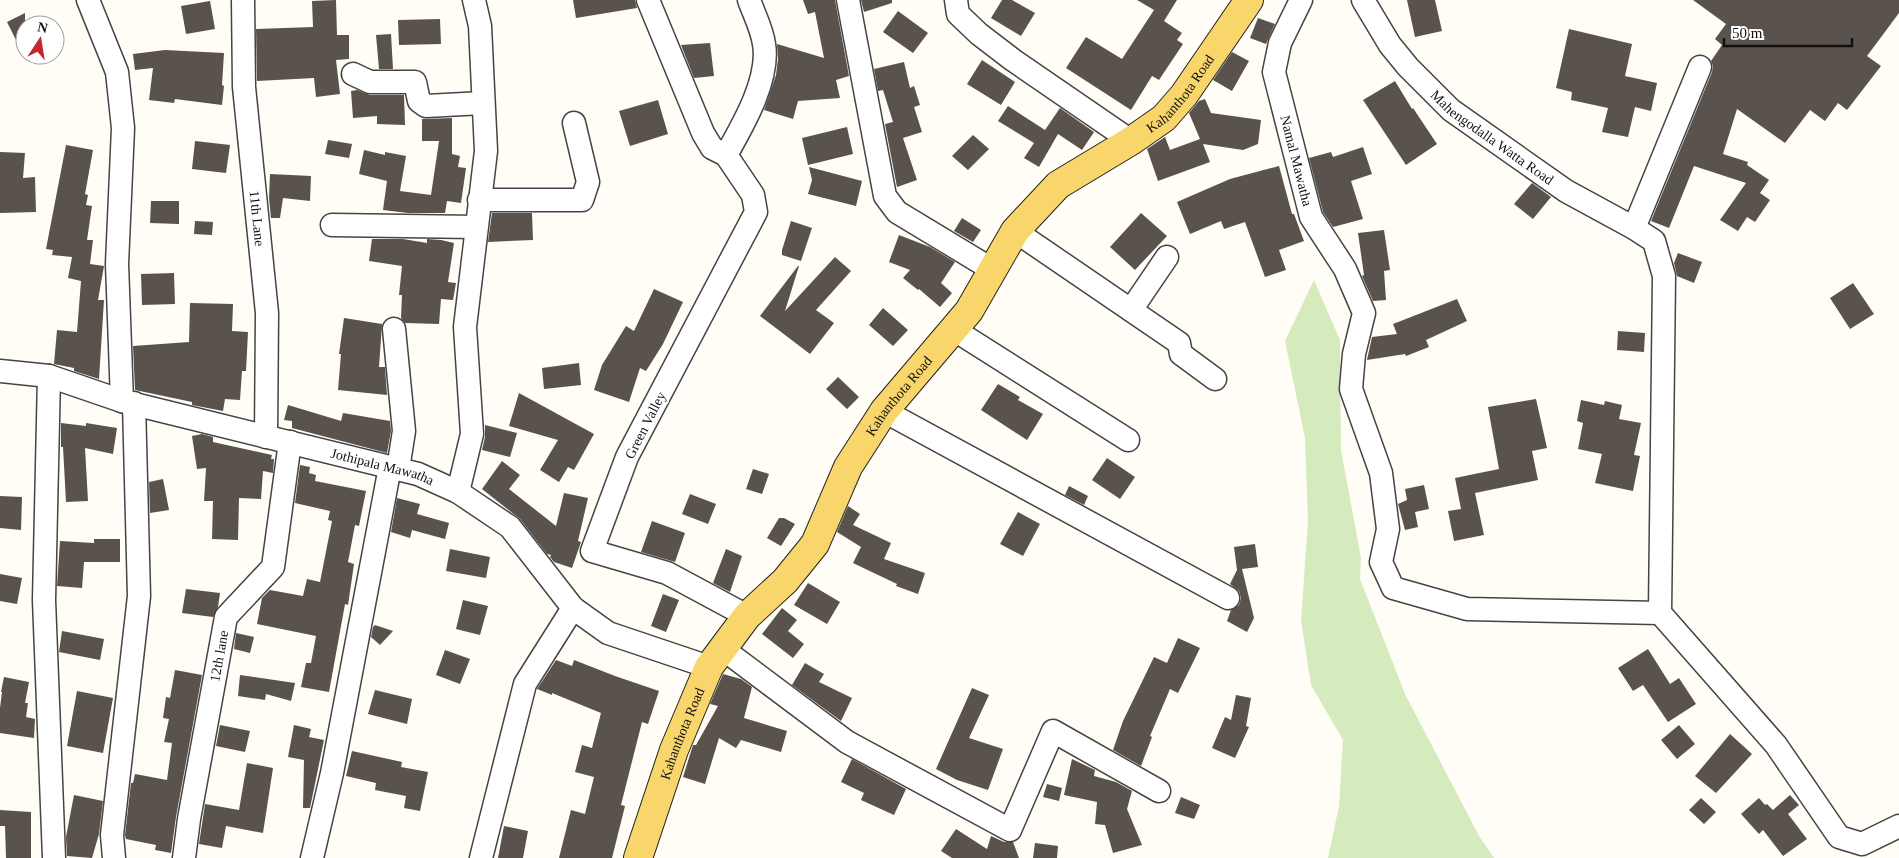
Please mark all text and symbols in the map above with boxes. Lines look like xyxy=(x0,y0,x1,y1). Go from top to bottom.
north arrow xyxy=(15,15,65,65)
scale bar xyxy=(1724,15,1852,47)
text: N xyxy=(36,19,49,36)
text: 50 m xyxy=(1732,25,1763,41)
street label: Kahanthota Road xyxy=(1144,52,1217,136)
street label: Mahengodalla Watta Road xyxy=(1428,87,1556,188)
street label: Namal Mawatha xyxy=(1277,114,1315,208)
street label: 11th Lane xyxy=(247,190,267,247)
street label: Kahanthota Road xyxy=(863,353,935,439)
street label: Green Valley xyxy=(622,389,669,461)
street label: Jothipala Mawatha xyxy=(329,446,437,489)
street label: 12th lane xyxy=(207,629,231,683)
street label: Kahanthota Road xyxy=(658,686,707,782)

